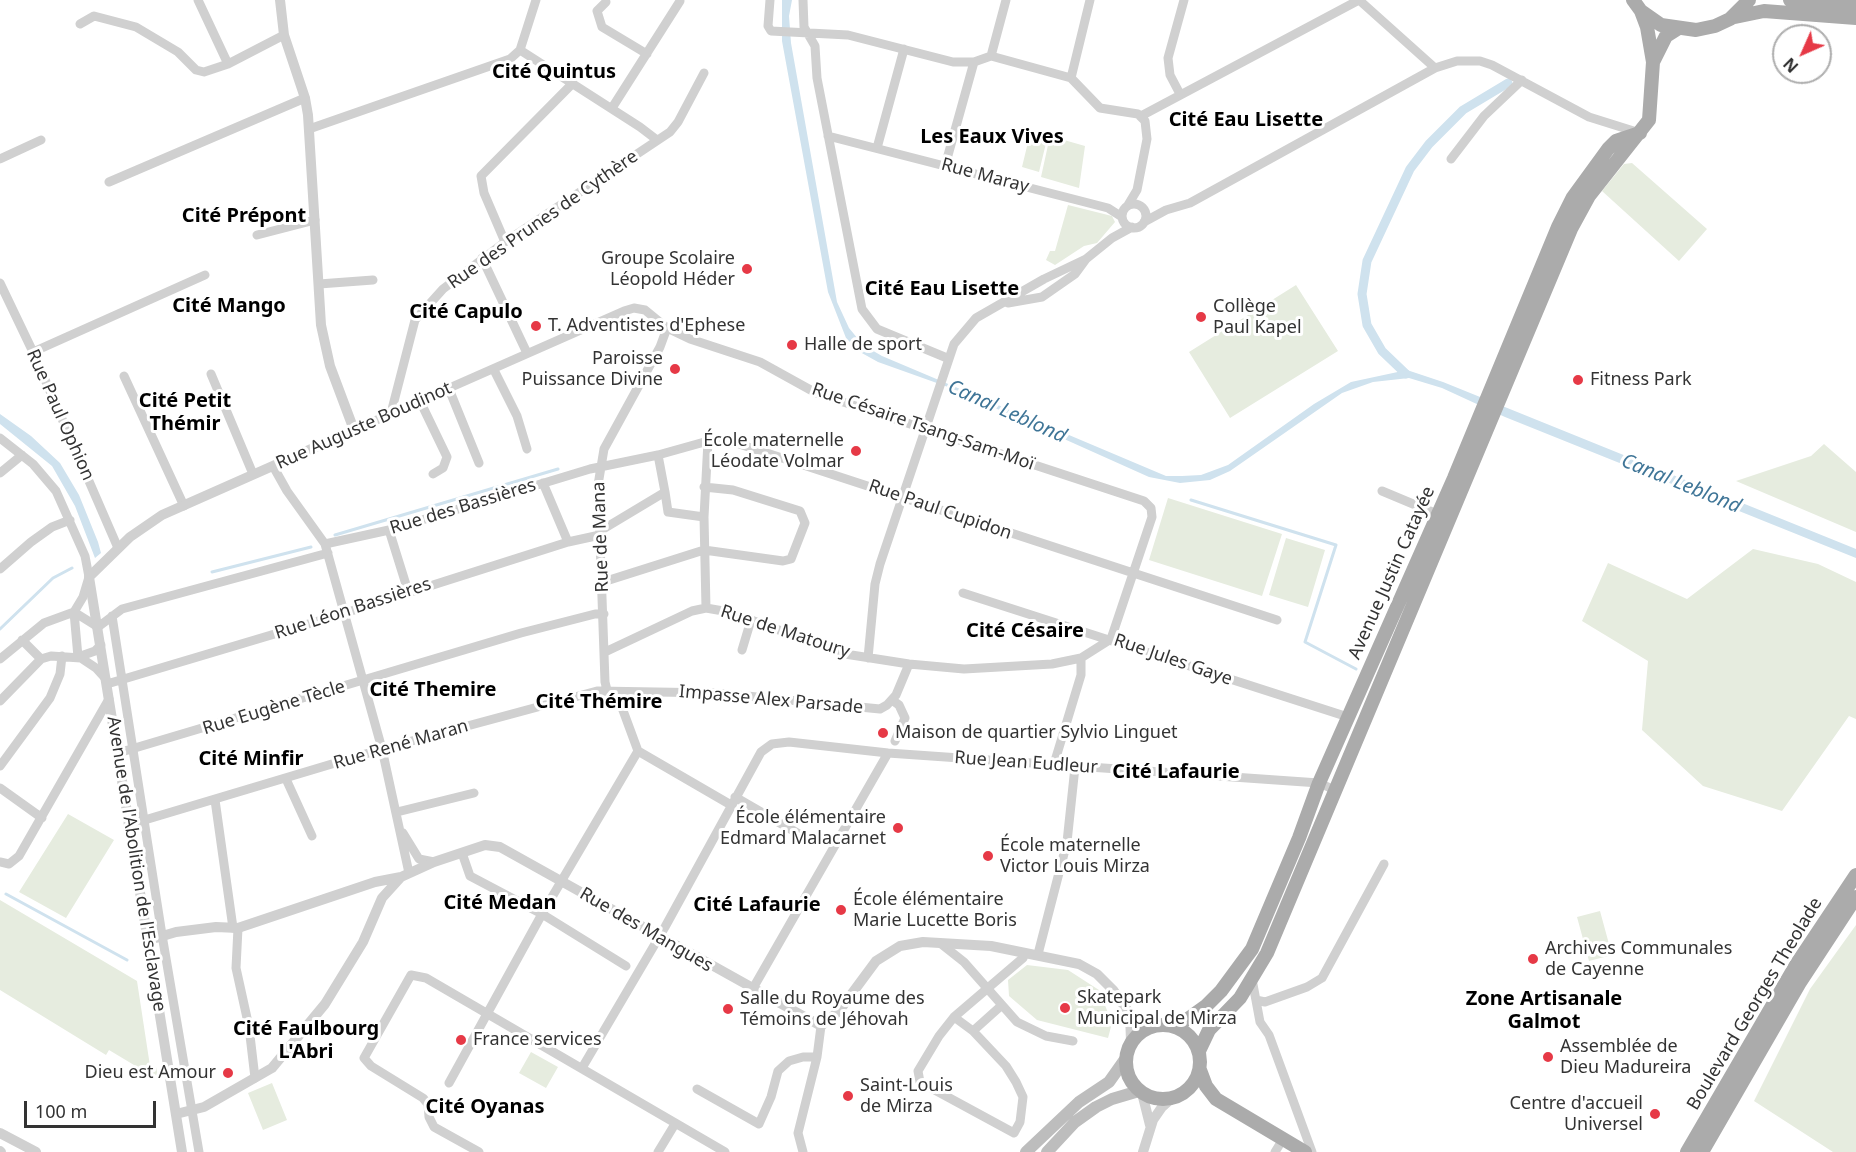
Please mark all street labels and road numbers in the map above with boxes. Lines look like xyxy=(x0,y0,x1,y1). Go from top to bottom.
street label: Rue des Prunes de Cythère xyxy=(444,146,642,294)
street label: Rue Maray xyxy=(939,154,1031,198)
street label: Rue Paul Ophion xyxy=(21,346,99,484)
street label: Rue Auguste Boudinot xyxy=(273,378,455,474)
street label: Rue Césaire Tsang-Sam-Moï xyxy=(809,379,1037,475)
street label: Rue des Bassières xyxy=(387,475,539,539)
street label: Rue Paul Cupidon xyxy=(866,475,1014,545)
street label: Rue de Mana xyxy=(588,481,614,593)
street label: Avenue Justin Catayée xyxy=(1344,483,1440,663)
street label: Rue Léon Bassières xyxy=(272,574,434,644)
street label: Rue de Matoury xyxy=(718,601,852,663)
street label: Rue Jules Gaye xyxy=(1111,630,1235,690)
street label: Rue Eugène Tècle xyxy=(200,676,348,740)
street label: Impasse Alex Parsade xyxy=(678,681,864,719)
street label: Avenue de l'Abolition de l'Esclavage xyxy=(102,715,170,1013)
street label: Rue René Maran xyxy=(331,715,471,775)
street label: Rue Jean Eudleur xyxy=(954,747,1098,779)
street label: Rue des Mangues xyxy=(576,883,716,977)
street label: Boulevard Georges Theolade xyxy=(1683,894,1827,1114)

